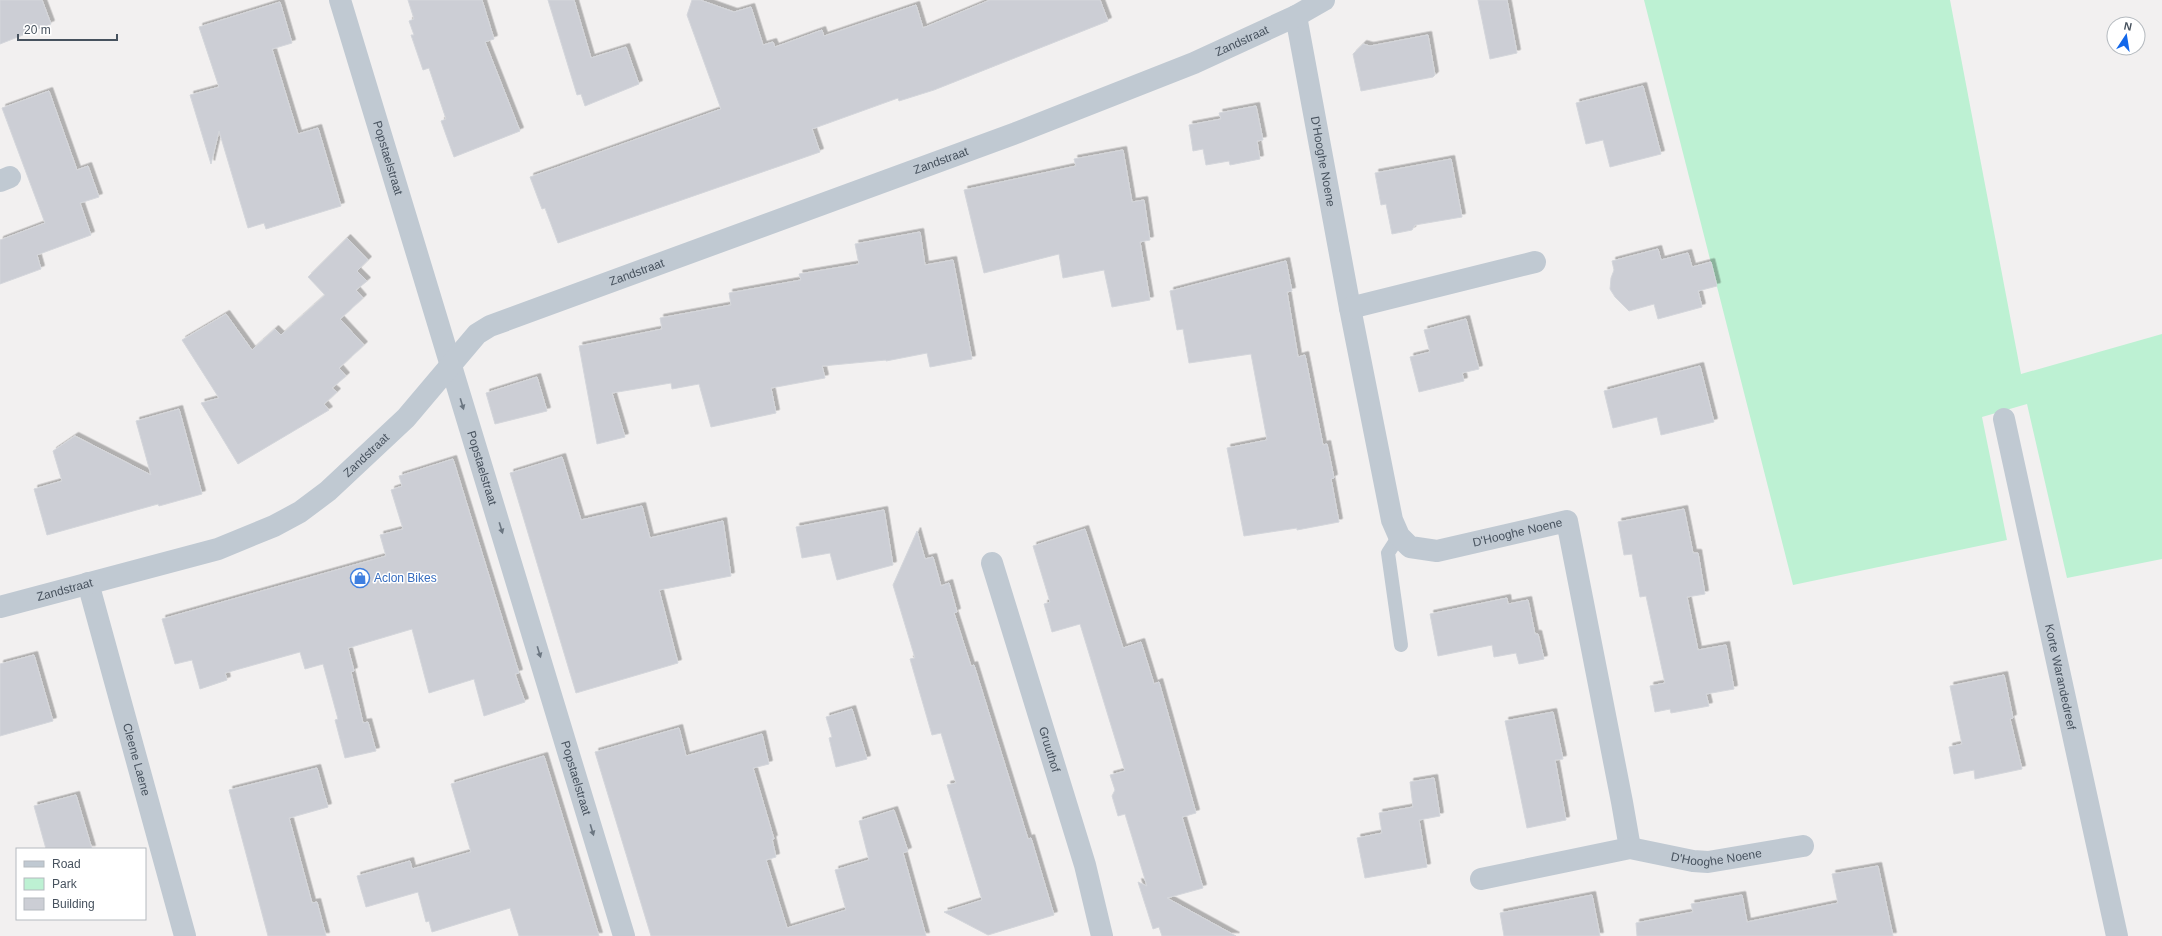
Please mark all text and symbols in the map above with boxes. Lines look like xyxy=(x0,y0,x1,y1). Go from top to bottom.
scale bar xyxy=(18,16,117,42)
north arrow xyxy=(2106,16,2146,56)
text: N xyxy=(2123,20,2133,33)
street label: Zandstraat xyxy=(1213,22,1271,59)
text: 20 m xyxy=(24,23,51,37)
street label: D'Hooghe Noene xyxy=(1308,115,1338,208)
street label: Popstaelstraat xyxy=(370,119,406,197)
street label: Zandstraat xyxy=(911,144,971,177)
street label: Zandstraat xyxy=(607,255,667,289)
one-way arrow xyxy=(459,398,465,410)
street label: Popstaelstraat xyxy=(464,429,500,507)
street label: Zandstraat xyxy=(340,430,392,480)
street label: D'Hooghe Noene xyxy=(1471,515,1564,550)
one-way arrow xyxy=(498,522,504,534)
shop icon: Aclon Bikes xyxy=(349,567,371,589)
place label: Aclon Bikes xyxy=(374,571,437,585)
street label: Zandstraat xyxy=(35,575,95,604)
street label: Korte Warandedreef xyxy=(2042,623,2079,732)
one-way arrow xyxy=(536,646,542,658)
street label: Cleene Laene xyxy=(120,722,153,798)
street label: Gruuthof xyxy=(1036,725,1063,774)
street label: Popstaelstraat xyxy=(558,739,594,817)
one-way arrow xyxy=(590,824,596,836)
street label: D'Hooghe Noene xyxy=(1670,846,1763,869)
legend xyxy=(16,848,146,920)
text: Road xyxy=(52,857,81,871)
text: Park xyxy=(52,877,78,891)
text: Building xyxy=(52,897,95,911)

